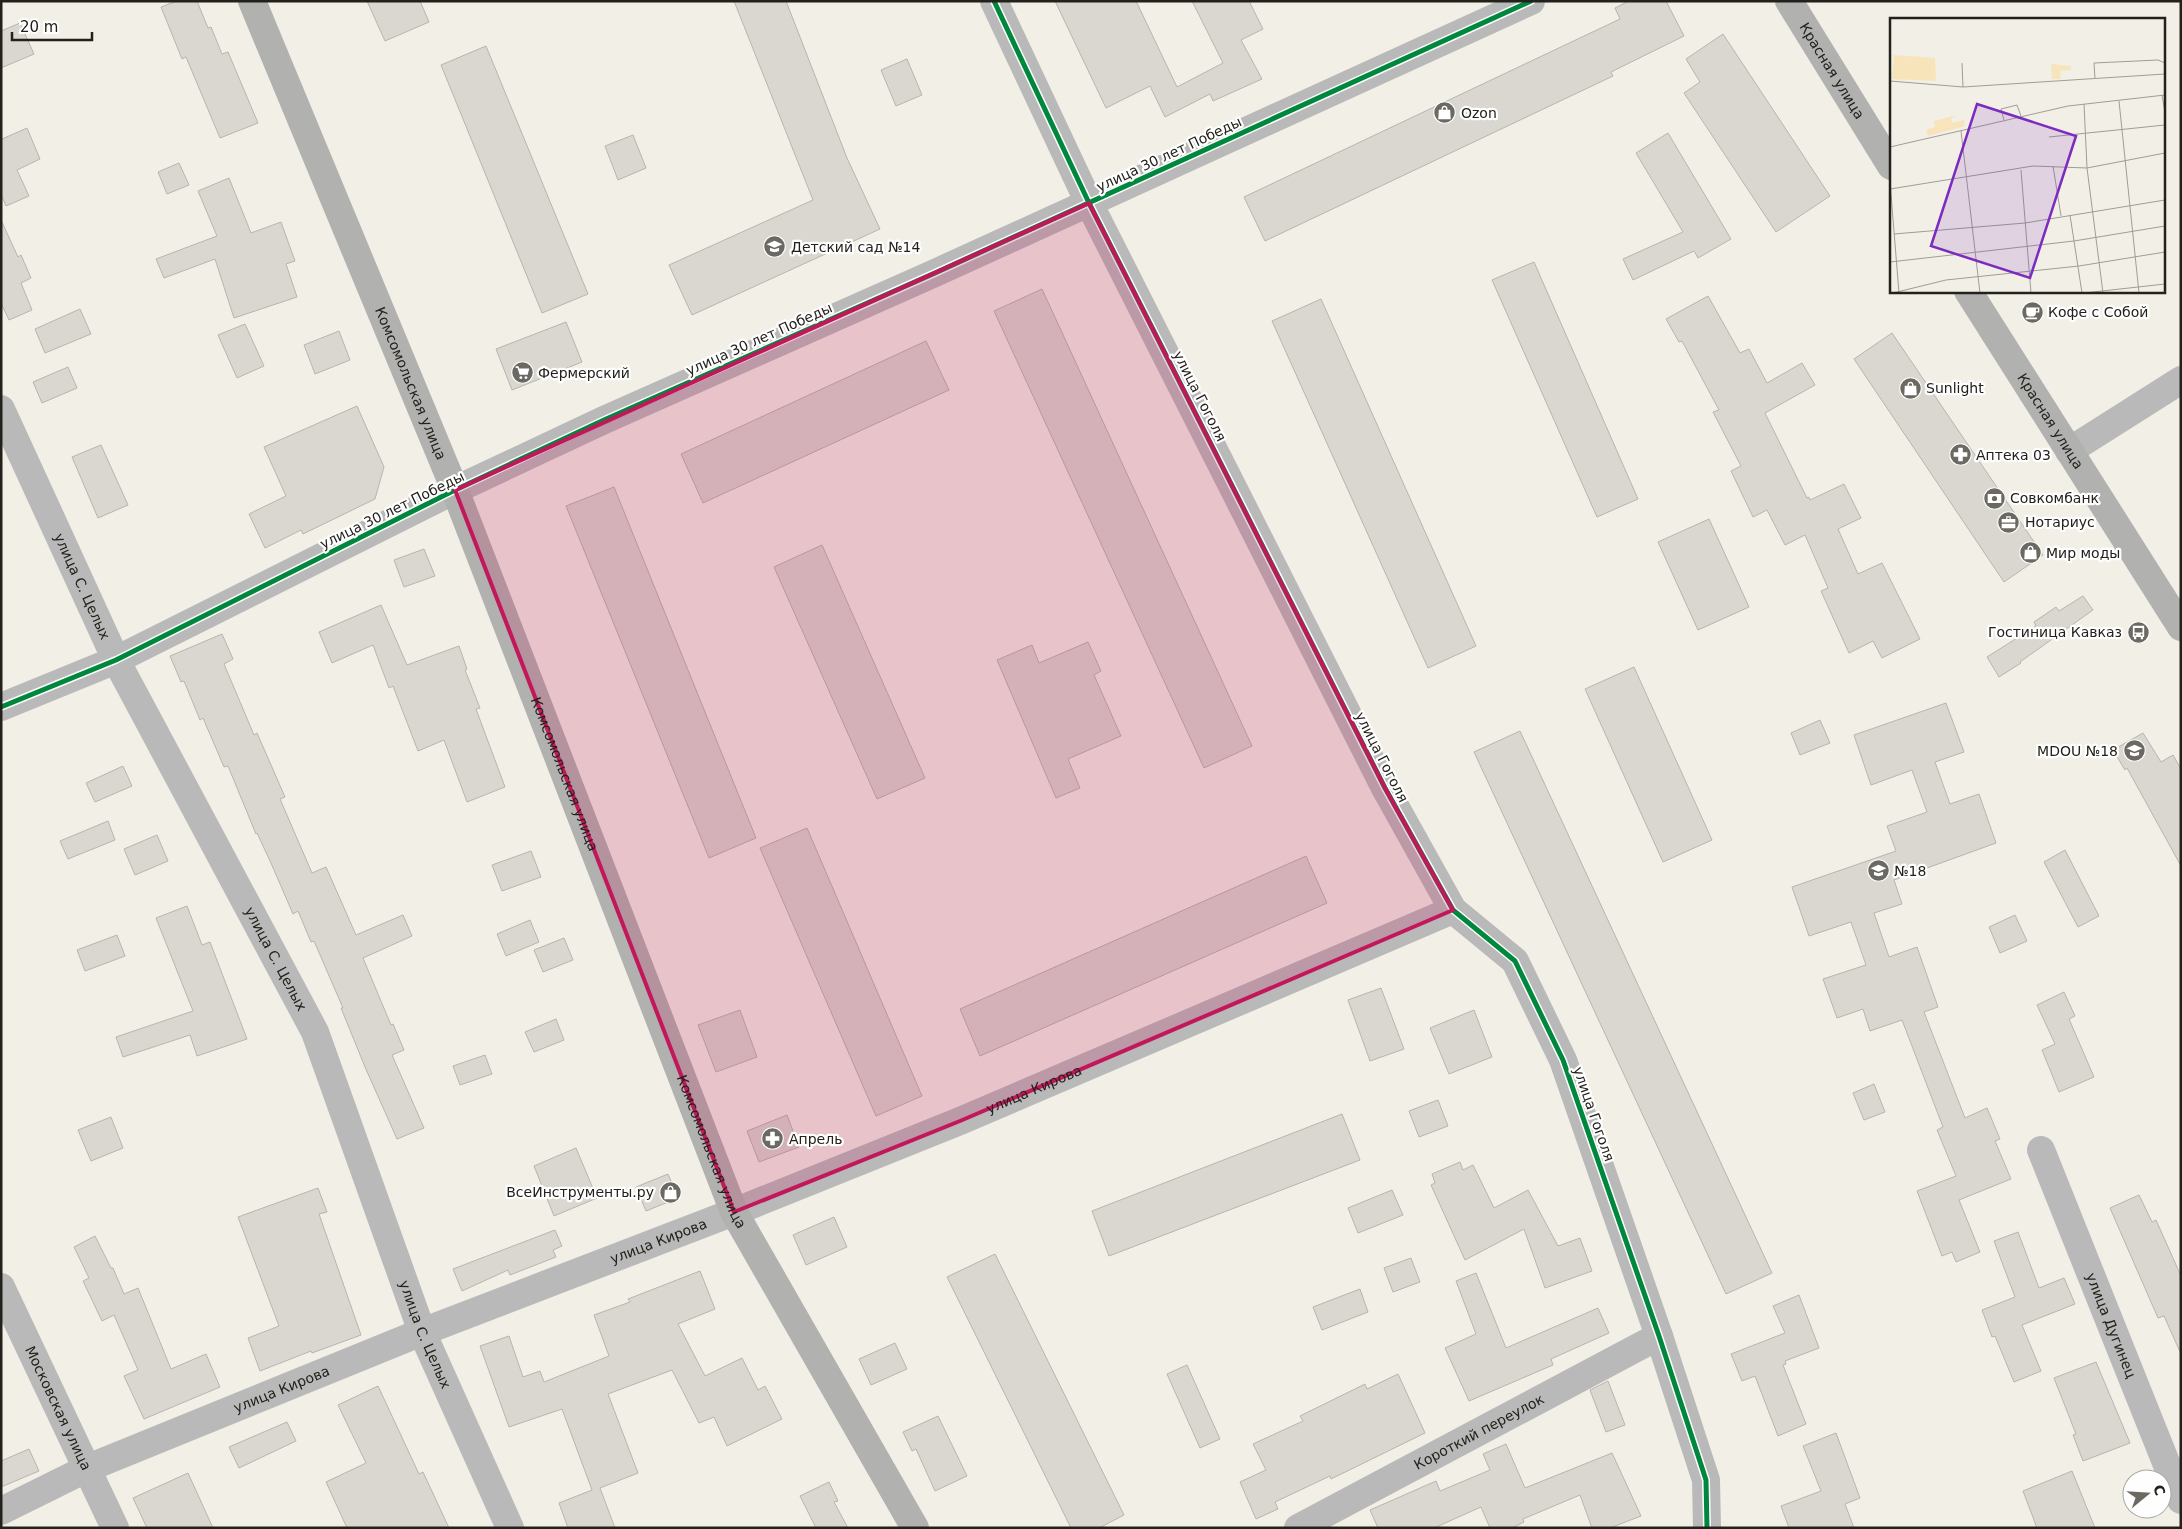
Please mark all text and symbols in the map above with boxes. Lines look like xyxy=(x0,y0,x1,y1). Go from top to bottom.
scale bar xyxy=(12,10,92,42)
text: 20 m xyxy=(20,18,58,36)
inset map xyxy=(1890,18,2164,292)
street label: Красная улица xyxy=(1796,20,1868,122)
shop icon: Ozon xyxy=(1433,101,1457,125)
place label: Ozon xyxy=(1461,105,1497,121)
street label: улица 30 лет Победы xyxy=(1094,113,1244,195)
school or university icon: Детский сад №14 xyxy=(763,235,787,259)
place label: Детский сад №14 xyxy=(791,239,920,255)
street label: улица 30 лет Победы xyxy=(683,299,835,379)
cafe icon: Кофе с Собой xyxy=(2020,300,2044,324)
place label: Кофе с Собой xyxy=(2048,304,2148,320)
street label: Комсомольская улица xyxy=(372,305,450,462)
street label: улица Гоголя xyxy=(1170,348,1230,444)
supermarket icon: Фермерский xyxy=(510,361,534,385)
place label: Фермерский xyxy=(538,365,630,381)
street label: Красная улица xyxy=(2014,370,2087,472)
shop icon: Sunlight xyxy=(1898,376,1922,400)
place label: Sunlight xyxy=(1926,380,1984,396)
pharmacy icon: Аптека 03 xyxy=(1948,443,1972,467)
place label: Аптека 03 xyxy=(1976,447,2051,463)
street label: улица 30 лет Победы xyxy=(317,468,467,552)
bank icon: Совкомбанк xyxy=(1982,486,2006,510)
place label: Совкомбанк xyxy=(2010,490,2099,506)
office icon: Нотариус xyxy=(1997,510,2021,534)
place label: Нотариус xyxy=(2025,514,2095,530)
street label: улица С. Целых xyxy=(51,530,114,642)
shop icon: Мир моды xyxy=(2018,541,2042,565)
place label: Мир моды xyxy=(2046,545,2120,561)
bus stop icon: Гостиница Кавказ xyxy=(2126,620,2150,644)
place label: Гостиница Кавказ xyxy=(1988,624,2122,640)
street label: Комсомольская улица xyxy=(528,695,602,853)
street label: улица Гоголя xyxy=(1352,709,1412,805)
school or university icon: MDOU №18 xyxy=(2122,739,2146,763)
place label: MDOU №18 xyxy=(2037,743,2118,759)
school or university icon: №18 xyxy=(1866,859,1890,883)
place label: №18 xyxy=(1894,863,1926,879)
street label: улица С. Целых xyxy=(242,904,310,1014)
street label: улица Кирова xyxy=(984,1062,1084,1117)
street label: улица Гоголя xyxy=(1570,1064,1618,1164)
street label: Комсомольская улица xyxy=(674,1073,750,1231)
pharmacy icon: Апрель xyxy=(761,1127,785,1151)
place label: Апрель xyxy=(789,1131,842,1147)
shop icon: ВсеИнструменты.ру xyxy=(658,1180,682,1204)
place label: ВсеИнструменты.ру xyxy=(506,1184,654,1200)
street label: улица Кирова xyxy=(608,1215,709,1267)
street label: улица Дугинец xyxy=(2083,1271,2139,1380)
street label: улица С. Целых xyxy=(396,1278,454,1391)
street label: Московская улица xyxy=(22,1343,95,1473)
street label: улица Кирова xyxy=(231,1362,332,1416)
street label: Короткий переулок xyxy=(1411,1391,1547,1473)
north arrow xyxy=(2122,1469,2172,1519)
text: С xyxy=(2150,1483,2169,1497)

